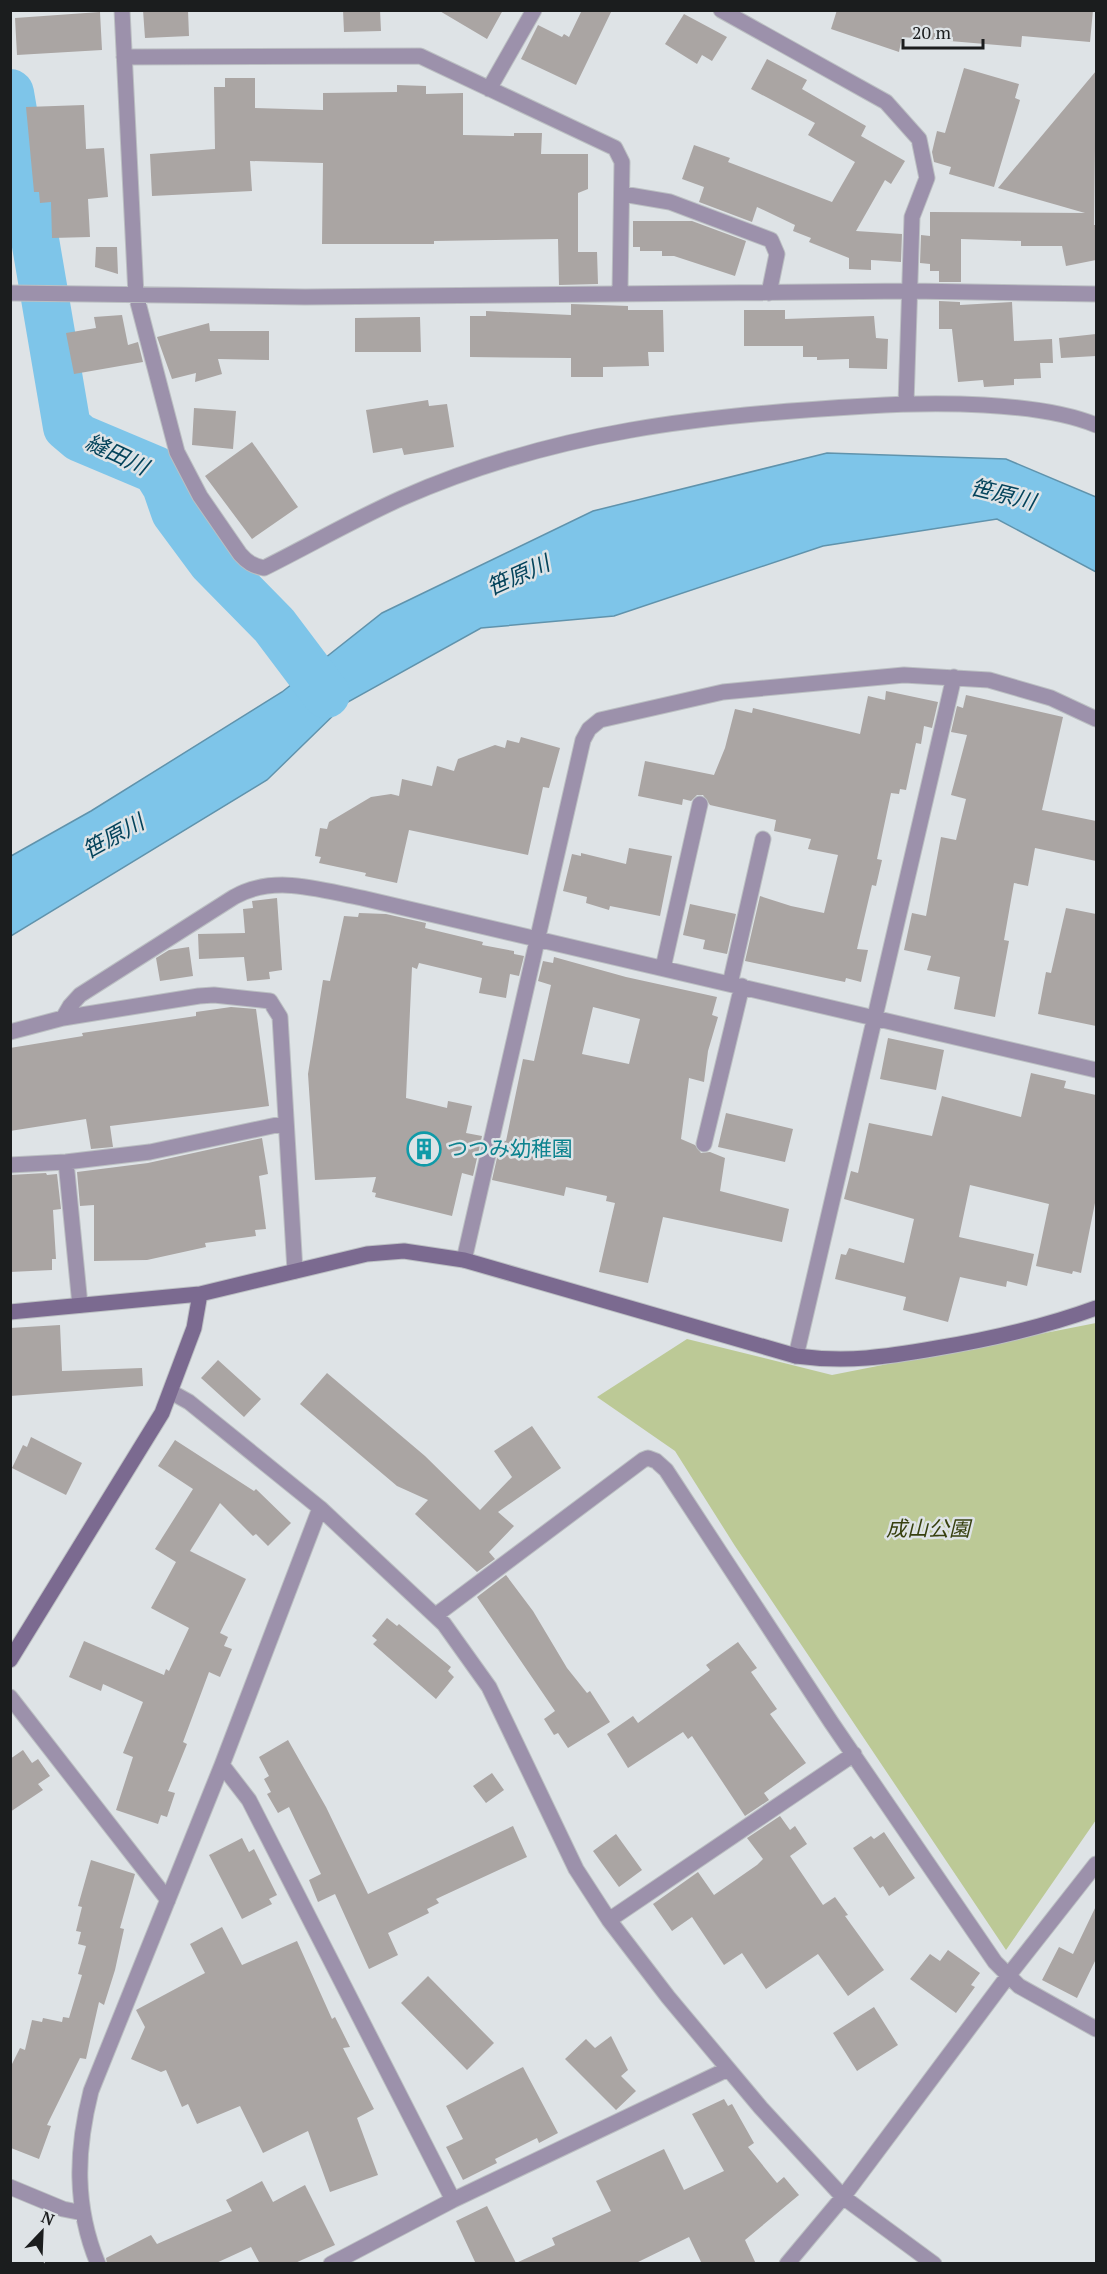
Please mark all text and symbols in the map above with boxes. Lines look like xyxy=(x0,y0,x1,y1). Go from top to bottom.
scale bar xyxy=(903,12,982,50)
text: 20 m xyxy=(912,20,952,44)
water label: 縫田川 xyxy=(81,426,155,481)
water label: 笹原川 xyxy=(968,471,1041,516)
water label: 笹原川 xyxy=(482,547,556,601)
water label: 笹原川 xyxy=(77,806,150,864)
building icon: つつみ幼稚園 xyxy=(406,1131,442,1167)
place label: つつみ幼稚園 xyxy=(447,1134,573,1162)
park label: 成山公園 xyxy=(886,1514,973,1542)
north arrow xyxy=(12,2202,72,2262)
text: N xyxy=(38,2206,58,2231)

